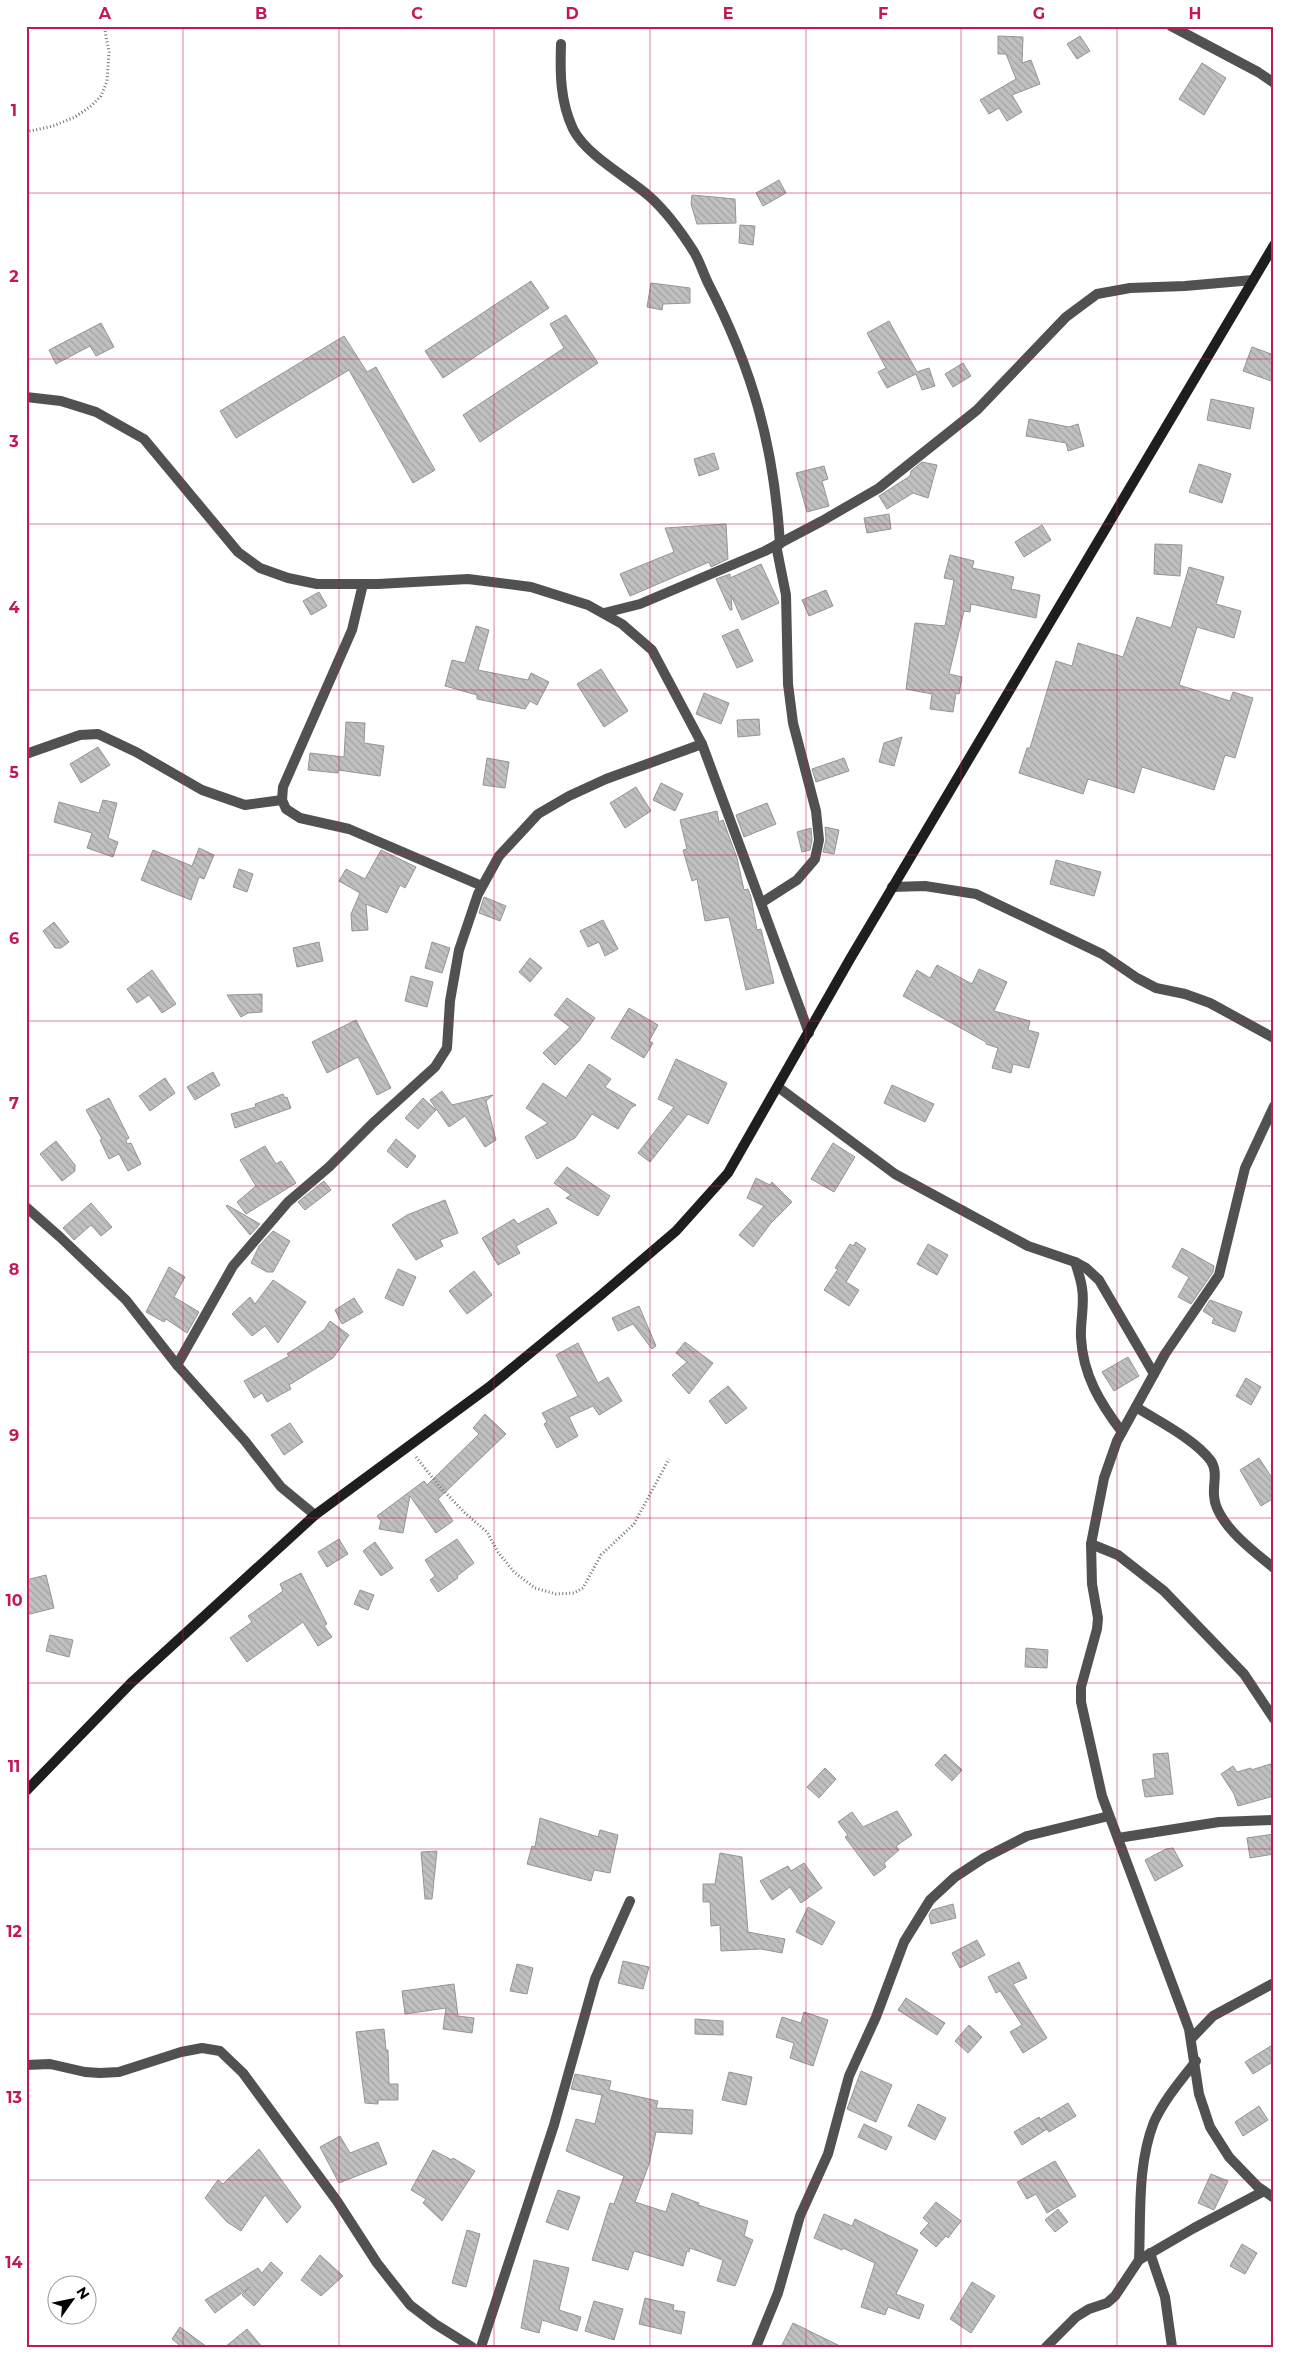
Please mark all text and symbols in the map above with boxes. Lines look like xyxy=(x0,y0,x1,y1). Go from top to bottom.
text: A xyxy=(98,4,112,23)
text: B xyxy=(255,4,267,23)
text: C xyxy=(411,4,423,23)
text: D xyxy=(565,4,579,23)
text: E xyxy=(723,4,733,23)
text: F xyxy=(878,4,888,23)
text: G xyxy=(1033,4,1045,23)
text: H xyxy=(1189,4,1201,23)
text: 1 xyxy=(11,101,17,120)
text: 2 xyxy=(9,267,19,286)
text: 3 xyxy=(8,432,19,451)
text: 4 xyxy=(8,598,20,617)
text: 5 xyxy=(9,763,19,782)
text: 6 xyxy=(9,929,19,948)
text: 7 xyxy=(9,1094,19,1113)
text: 8 xyxy=(9,1260,19,1279)
text: 9 xyxy=(9,1426,19,1445)
text: 10 xyxy=(5,1591,23,1610)
text: 11 xyxy=(8,1757,20,1776)
text: 12 xyxy=(6,1922,22,1941)
text: 13 xyxy=(6,2088,22,2107)
text: 14 xyxy=(5,2253,23,2272)
north arrow xyxy=(48,2276,98,2326)
text: N xyxy=(72,2283,94,2303)

